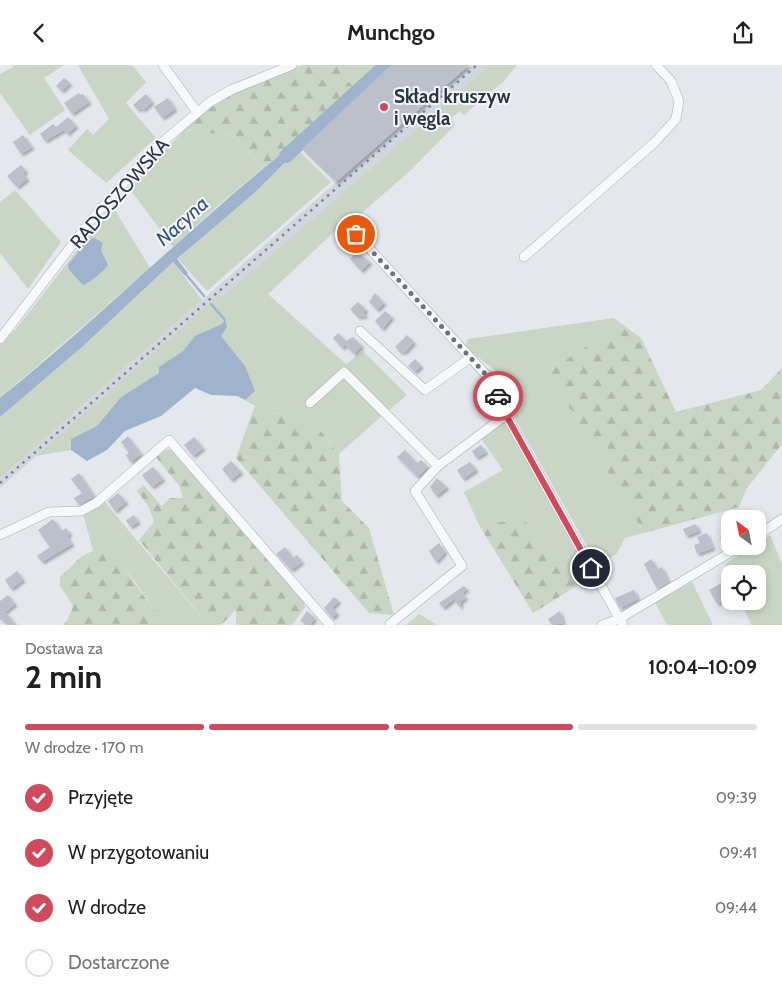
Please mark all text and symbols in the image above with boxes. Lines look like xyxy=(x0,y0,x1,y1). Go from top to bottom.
icon: back xyxy=(25,19,53,47)
text: Munchgo xyxy=(347,19,435,46)
icon: share xyxy=(729,19,757,47)
place label: Skład kruszyw i węgla xyxy=(394,85,511,130)
marker: Skład kruszyw i węgla xyxy=(378,101,390,113)
street label: RADOSZOWSKA xyxy=(65,133,174,253)
water label: Nacyna xyxy=(151,191,213,251)
pin xyxy=(335,213,377,255)
icon: bag xyxy=(342,220,370,248)
courier xyxy=(473,371,523,421)
icon: car xyxy=(484,382,512,410)
north arrow xyxy=(721,510,766,555)
map controls xyxy=(721,510,766,610)
pin xyxy=(570,547,612,589)
icon: home xyxy=(577,554,605,582)
button: locate xyxy=(721,565,766,610)
text: Dostawa za xyxy=(25,639,103,658)
text: 10:04–10:09 xyxy=(648,656,757,679)
text: 2 min xyxy=(25,657,102,696)
text: W drodze · 170 m xyxy=(25,738,144,757)
icon: check xyxy=(25,784,53,812)
text: Przyjęte xyxy=(68,786,133,809)
text: 09:39 xyxy=(716,788,757,807)
icon: check xyxy=(25,839,53,867)
text: W przygotowaniu xyxy=(68,841,209,864)
text: 09:41 xyxy=(719,843,757,862)
icon: check xyxy=(25,894,53,922)
text: W drodze xyxy=(68,896,146,919)
text: 09:44 xyxy=(715,898,757,917)
text: Dostarczone xyxy=(68,951,169,974)

